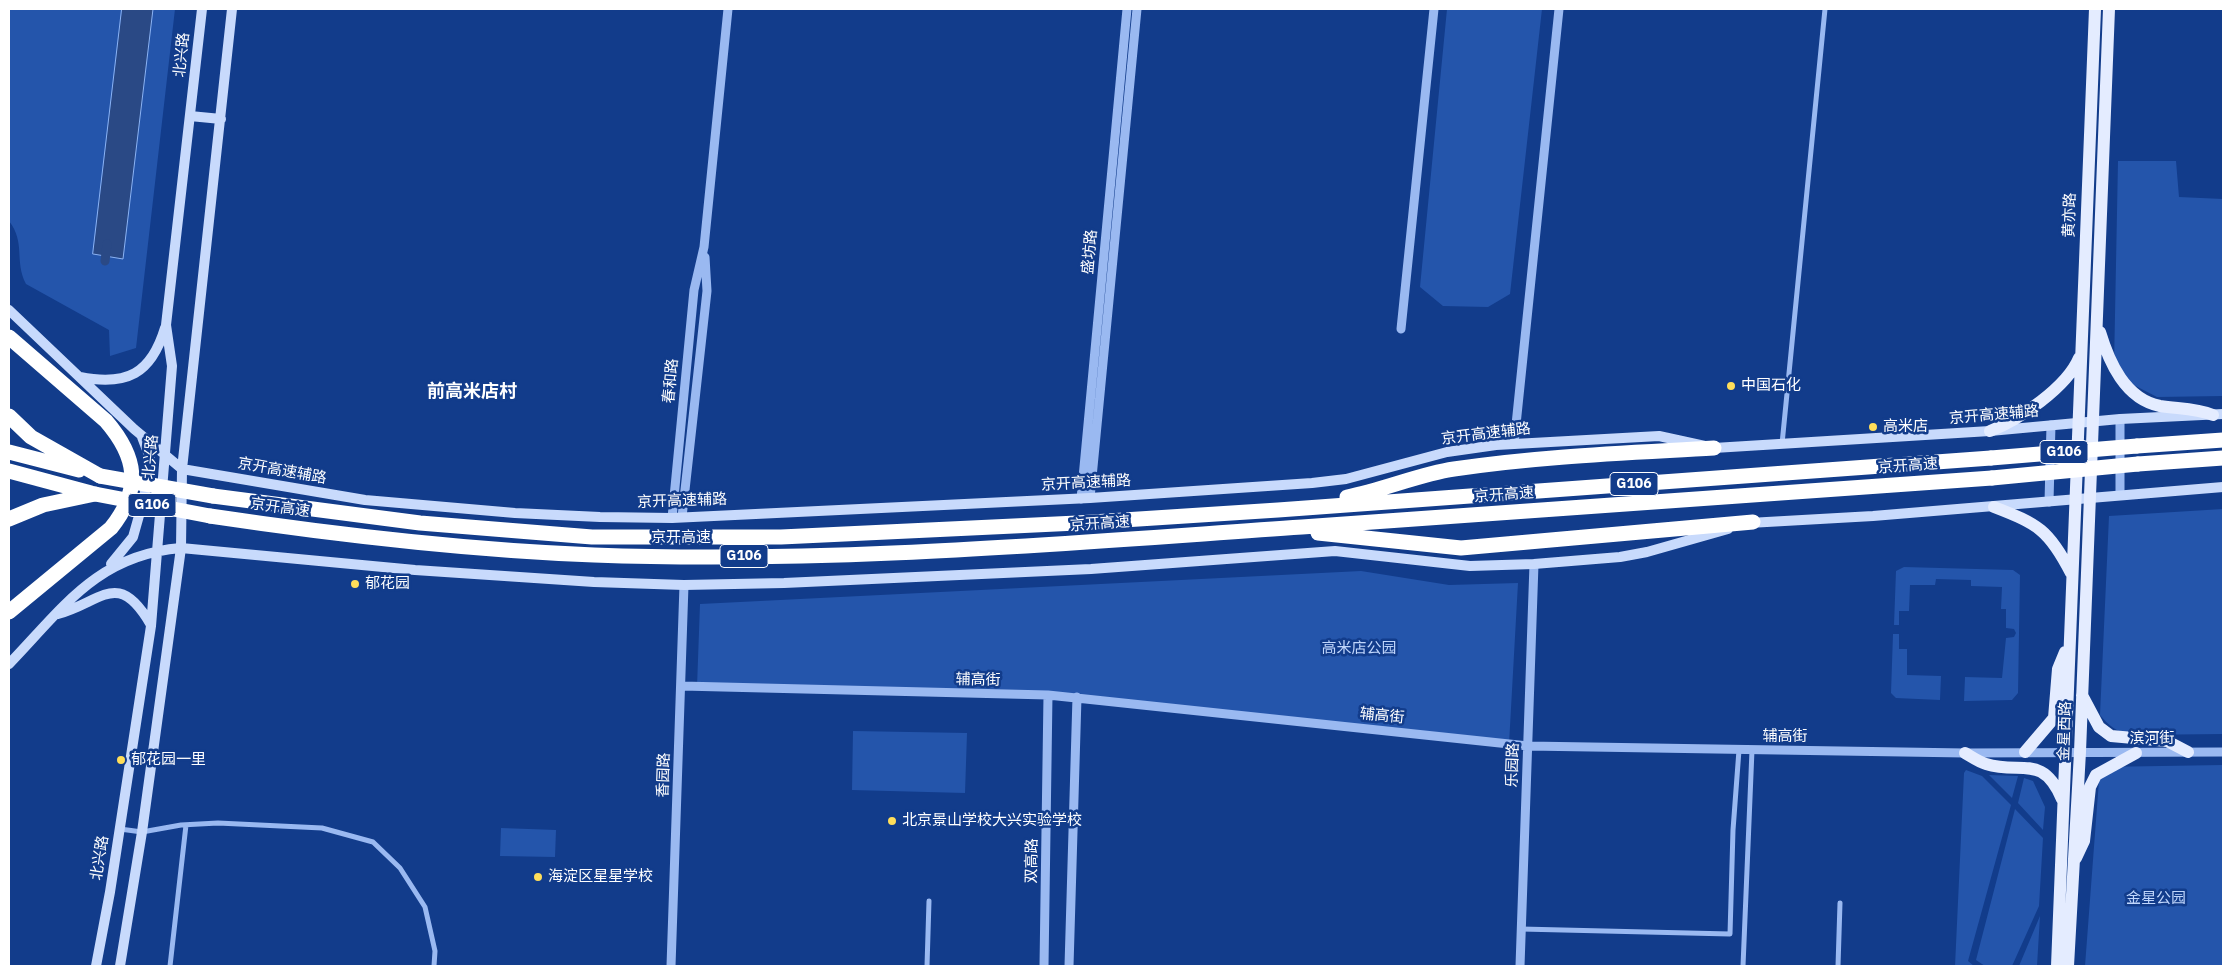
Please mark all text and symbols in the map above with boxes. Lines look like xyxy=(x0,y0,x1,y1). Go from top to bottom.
street label: 北兴路 xyxy=(171,32,193,78)
street label: 黄亦路 xyxy=(2060,192,2080,238)
street label: 盛坊路 xyxy=(1079,229,1101,275)
street label: 春和路 xyxy=(660,358,682,404)
place label: 中国石化 xyxy=(1741,377,1801,395)
marker: 中国石化 xyxy=(1725,380,1737,392)
district label: 前高米店村 xyxy=(427,381,517,403)
street label: 京开高速辅路 xyxy=(1948,402,2040,428)
place label: 高米店 xyxy=(1883,418,1928,436)
street label: 京开高速辅路 xyxy=(1440,420,1532,448)
marker: 高米店 xyxy=(1867,421,1879,433)
street label: 北兴路 xyxy=(140,434,162,480)
road number: G106 xyxy=(2040,441,2088,464)
street label: 京开高速辅路 xyxy=(236,454,328,488)
street label: 京开高速 xyxy=(1877,455,1939,477)
street label: 京开高速辅路 xyxy=(1041,472,1131,494)
road number: G106 xyxy=(1610,472,1658,496)
street label: 京开高速 xyxy=(1473,484,1535,506)
street label: 京开高速辅路 xyxy=(637,490,727,512)
road number: G106 xyxy=(128,494,176,516)
street label: 京开高速 xyxy=(249,495,311,521)
street label: 京开高速 xyxy=(1069,513,1131,535)
street label: 京开高速 xyxy=(651,529,711,547)
road number: G106 xyxy=(720,544,768,568)
place label: 郁花园 xyxy=(365,575,410,593)
marker: 郁花园 xyxy=(349,578,361,590)
park label: 高米店公园 xyxy=(1322,640,1396,658)
street label: 辅高街 xyxy=(955,671,1001,689)
street label: 金星西路 xyxy=(2055,701,2075,761)
street label: 辅高街 xyxy=(1359,705,1405,727)
street label: 辅高街 xyxy=(1763,728,1807,746)
street label: 滨河街 xyxy=(2130,730,2174,748)
street label: 乐园路 xyxy=(1503,742,1523,788)
place label: 郁花园一里 xyxy=(131,751,206,769)
street label: 香园路 xyxy=(654,752,674,798)
marker: 郁花园一里 xyxy=(115,754,127,766)
place label: 北京景山学校大兴实验学校 xyxy=(902,812,1082,830)
marker: 北京景山学校大兴实验学校 xyxy=(886,815,898,827)
street label: 北兴路 xyxy=(88,834,112,882)
street label: 双高路 xyxy=(1023,838,1041,884)
place label: 海淀区星星学校 xyxy=(548,868,653,886)
marker: 海淀区星星学校 xyxy=(532,871,544,883)
park label: 金星公园 xyxy=(2126,890,2186,908)

